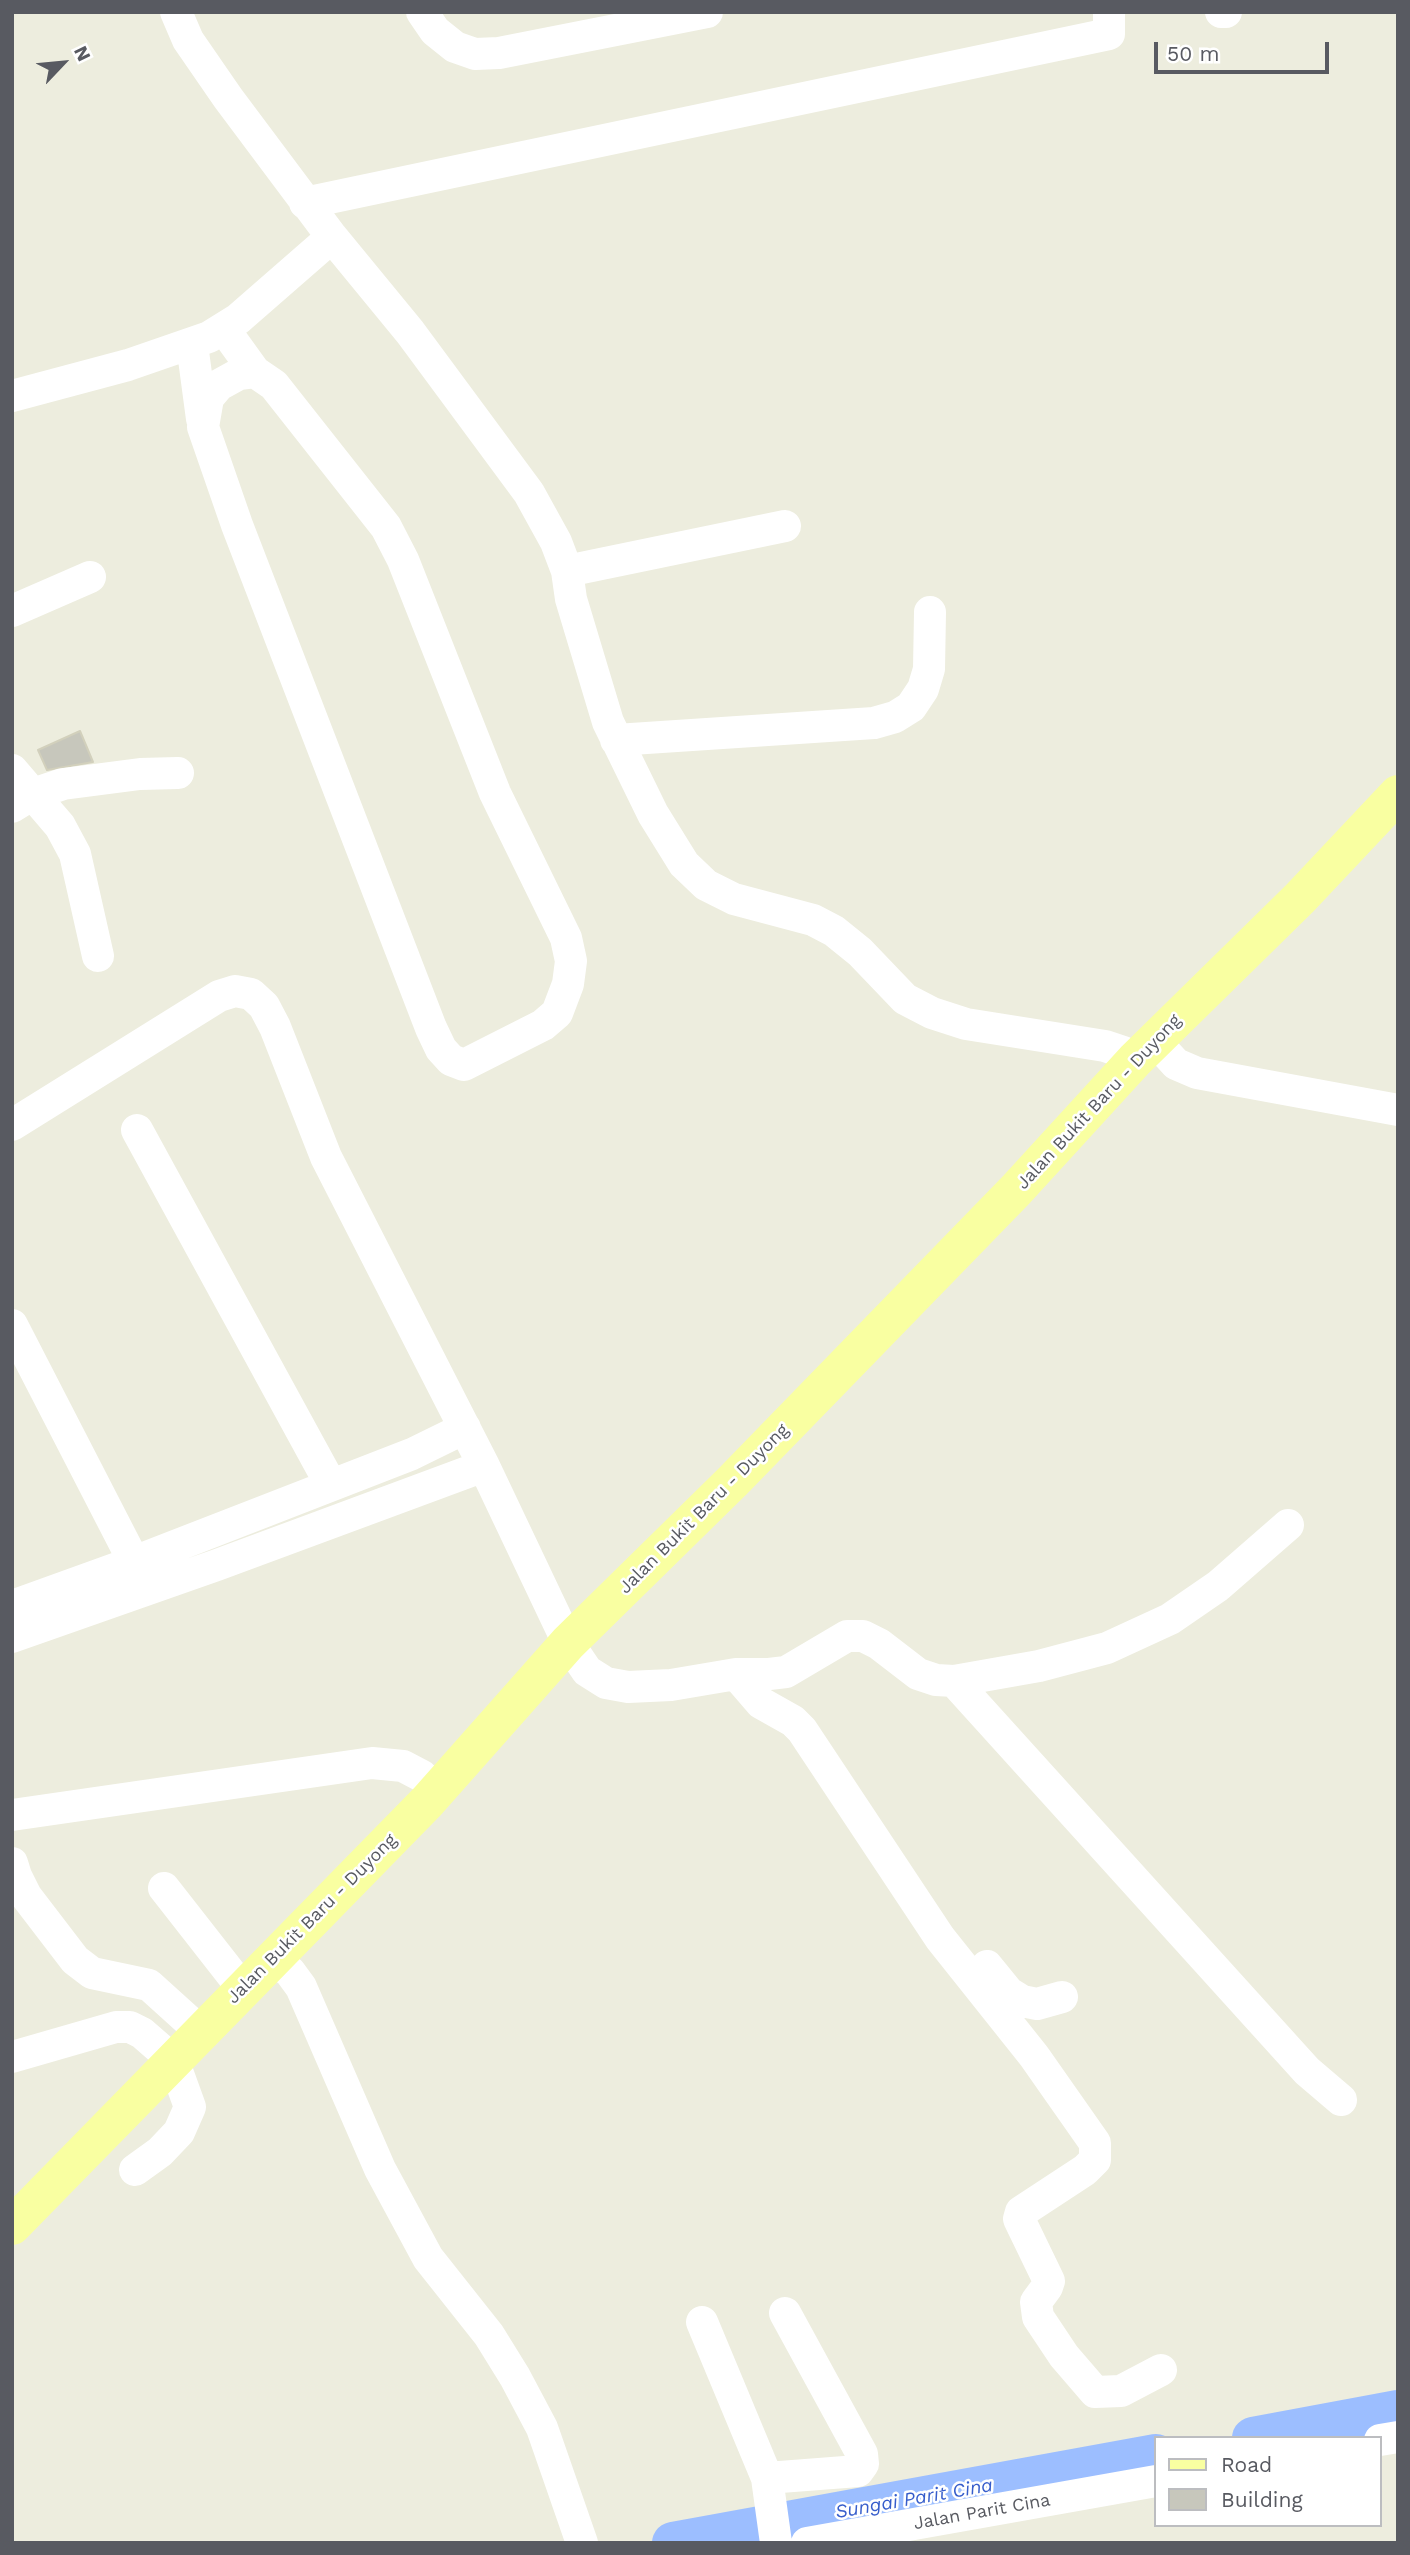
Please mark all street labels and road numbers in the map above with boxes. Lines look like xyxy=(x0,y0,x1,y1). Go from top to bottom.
street label: Jalan Bukit Baru - Duyong xyxy=(1012,1010,1186,1194)
street label: Jalan Bukit Baru - Duyong xyxy=(615,1420,793,1598)
street label: Jalan Bukit Baru - Duyong xyxy=(223,1830,401,2008)
street label: Jalan Parit Cina xyxy=(912,2489,1052,2535)

